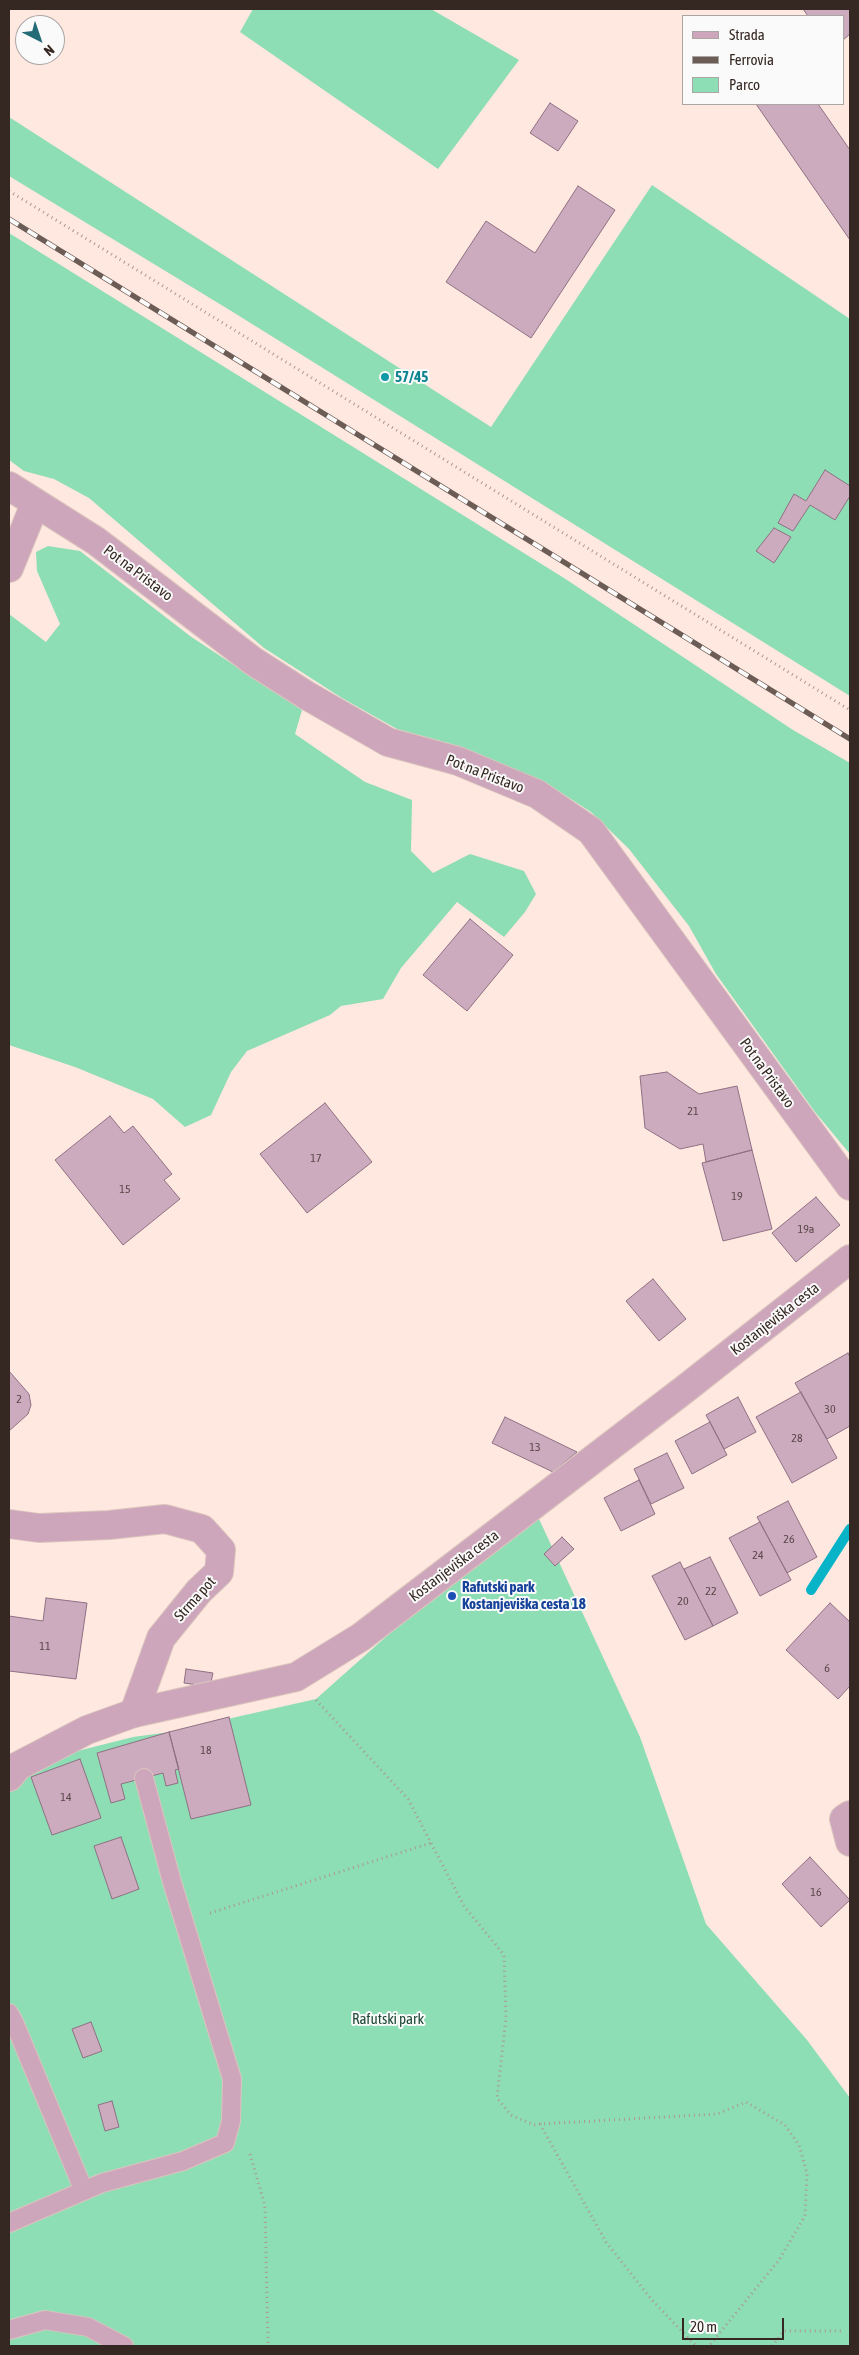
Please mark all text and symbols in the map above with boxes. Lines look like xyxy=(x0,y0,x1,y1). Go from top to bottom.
north arrow xyxy=(15,15,65,65)
legend xyxy=(682,15,844,105)
text: Strada xyxy=(729,26,765,43)
text: N xyxy=(41,42,58,59)
text: Ferrovia xyxy=(729,51,774,68)
text: Parco xyxy=(729,76,760,93)
place label: 57/45 xyxy=(395,368,428,386)
marker: 57/45 xyxy=(379,371,391,383)
street label: Pot na Pristavo xyxy=(100,541,176,605)
street label: Pot na Pristavo xyxy=(444,751,526,797)
street label: Pot na Pristavo xyxy=(736,1035,798,1111)
house number: 21 xyxy=(687,1104,699,1118)
house number: 17 xyxy=(310,1151,322,1165)
house number: 15 xyxy=(119,1182,131,1196)
house number: 19 xyxy=(731,1189,743,1203)
house number: 19a xyxy=(798,1222,814,1236)
street label: Kostanjeviška cesta xyxy=(727,1279,823,1359)
house number: 2 xyxy=(16,1392,22,1406)
house number: 30 xyxy=(824,1402,836,1416)
house number: 28 xyxy=(791,1431,803,1445)
house number: 13 xyxy=(529,1440,541,1454)
street label: Kostanjeviška cesta xyxy=(406,1526,502,1606)
house number: 26 xyxy=(783,1532,795,1546)
house number: 24 xyxy=(752,1548,764,1562)
street label: Strma pot xyxy=(170,1573,220,1625)
place label: Rafutski park Kostanjeviška cesta 18 xyxy=(462,1578,586,1613)
house number: 22 xyxy=(705,1584,717,1598)
marker: Rafutski park Kostanjeviška cesta 18 xyxy=(446,1590,458,1602)
house number: 20 xyxy=(677,1594,689,1608)
house number: 11 xyxy=(39,1639,51,1653)
house number: 6 xyxy=(824,1661,830,1675)
house number: 18 xyxy=(200,1743,212,1757)
house number: 14 xyxy=(60,1790,72,1804)
house number: 16 xyxy=(810,1885,822,1899)
park label: Rafutski park xyxy=(352,2010,424,2028)
scale bar xyxy=(684,2308,786,2340)
text: 20 m xyxy=(690,2318,717,2335)

